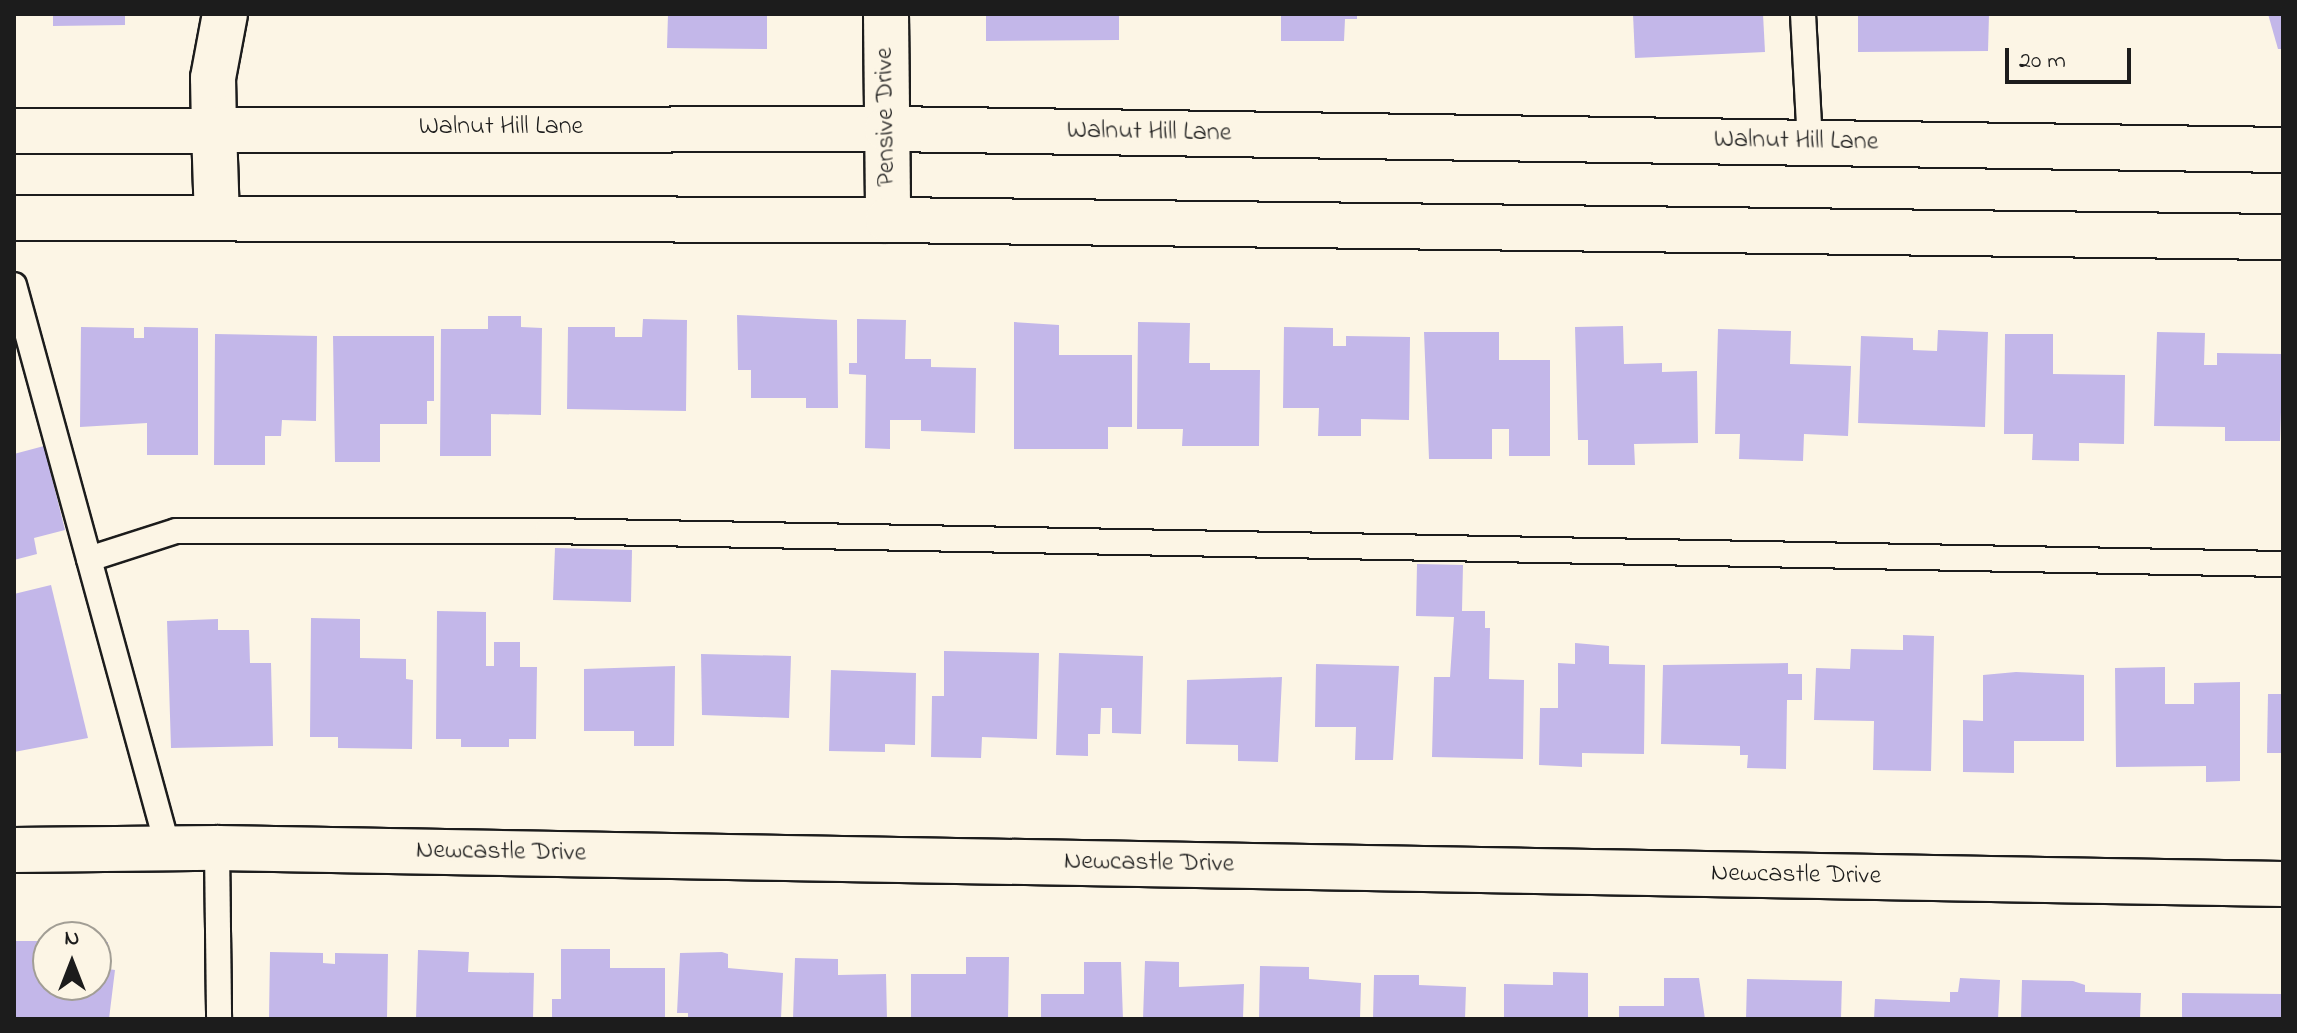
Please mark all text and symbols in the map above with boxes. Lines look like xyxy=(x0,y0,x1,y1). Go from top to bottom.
scale bar xyxy=(2009,32,2135,82)
text: 20 m xyxy=(2019,44,2066,79)
street label: Pensive Drive xyxy=(870,47,904,187)
street label: Walnut Hill Lane xyxy=(419,112,583,144)
street label: Walnut Hill Lane xyxy=(1066,116,1232,150)
street label: Walnut Hill Lane xyxy=(1713,125,1879,159)
street label: Newcastle Drive xyxy=(416,836,586,870)
street label: Newcastle Drive xyxy=(1064,847,1234,881)
street label: Newcastle Drive xyxy=(1711,859,1881,893)
north arrow xyxy=(32,921,112,1001)
text: N xyxy=(65,923,79,955)

